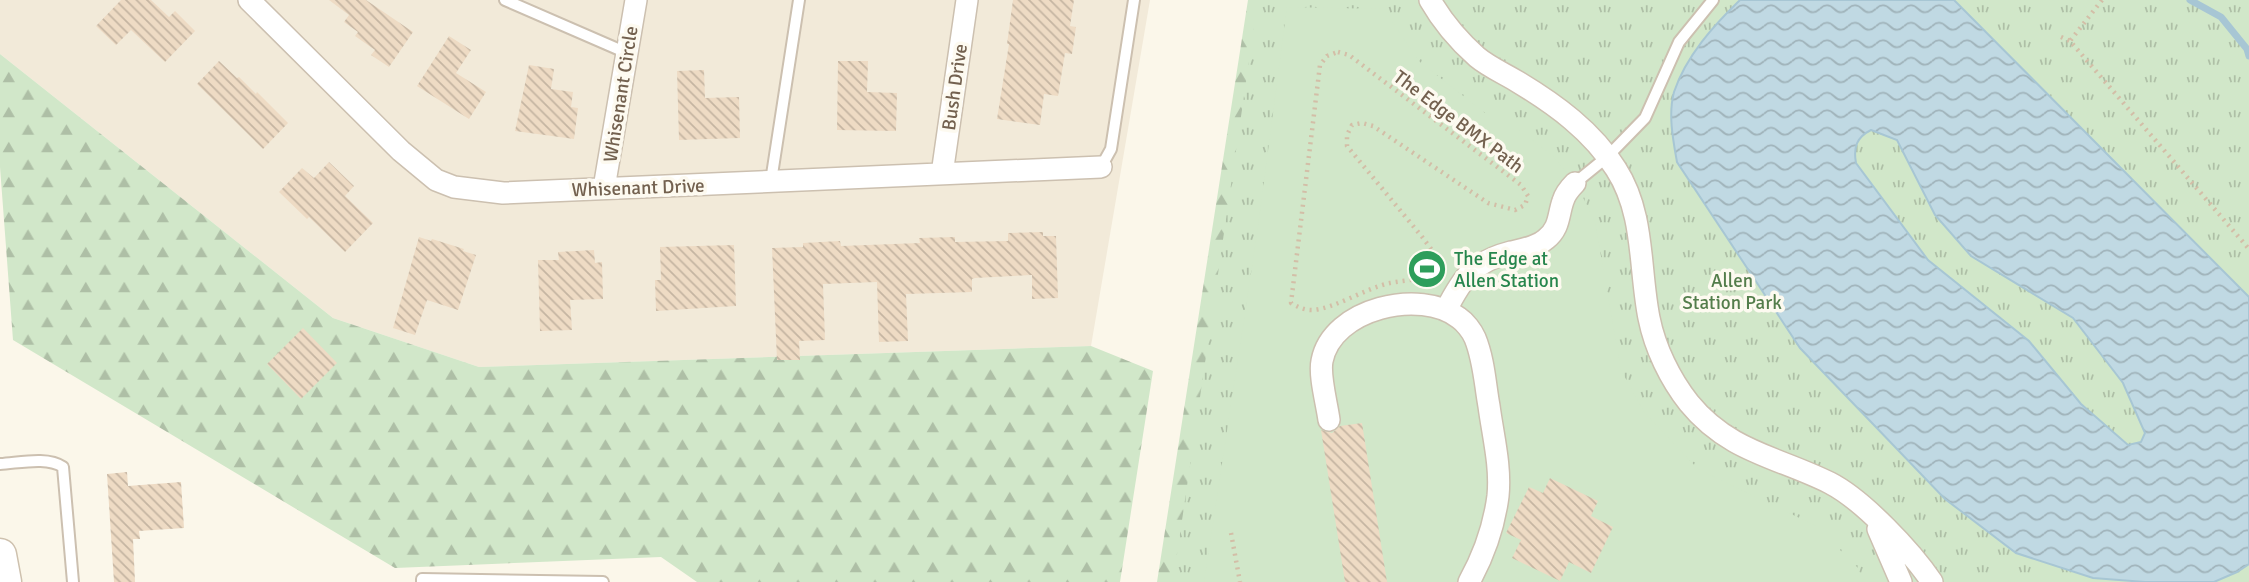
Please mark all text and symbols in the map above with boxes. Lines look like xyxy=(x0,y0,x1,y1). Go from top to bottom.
street label: Whisenant Circle xyxy=(598,24,644,164)
street label: Bush Drive xyxy=(937,42,973,132)
street label: The Edge BMX Path xyxy=(1389,65,1528,178)
street label: Whisenant Drive xyxy=(571,174,705,202)
place label: The Edge at Allen Station xyxy=(1454,247,1559,293)
sports icon: The Edge at Allen Station xyxy=(1406,248,1448,290)
park label: Allen Station Park xyxy=(1682,269,1782,315)

